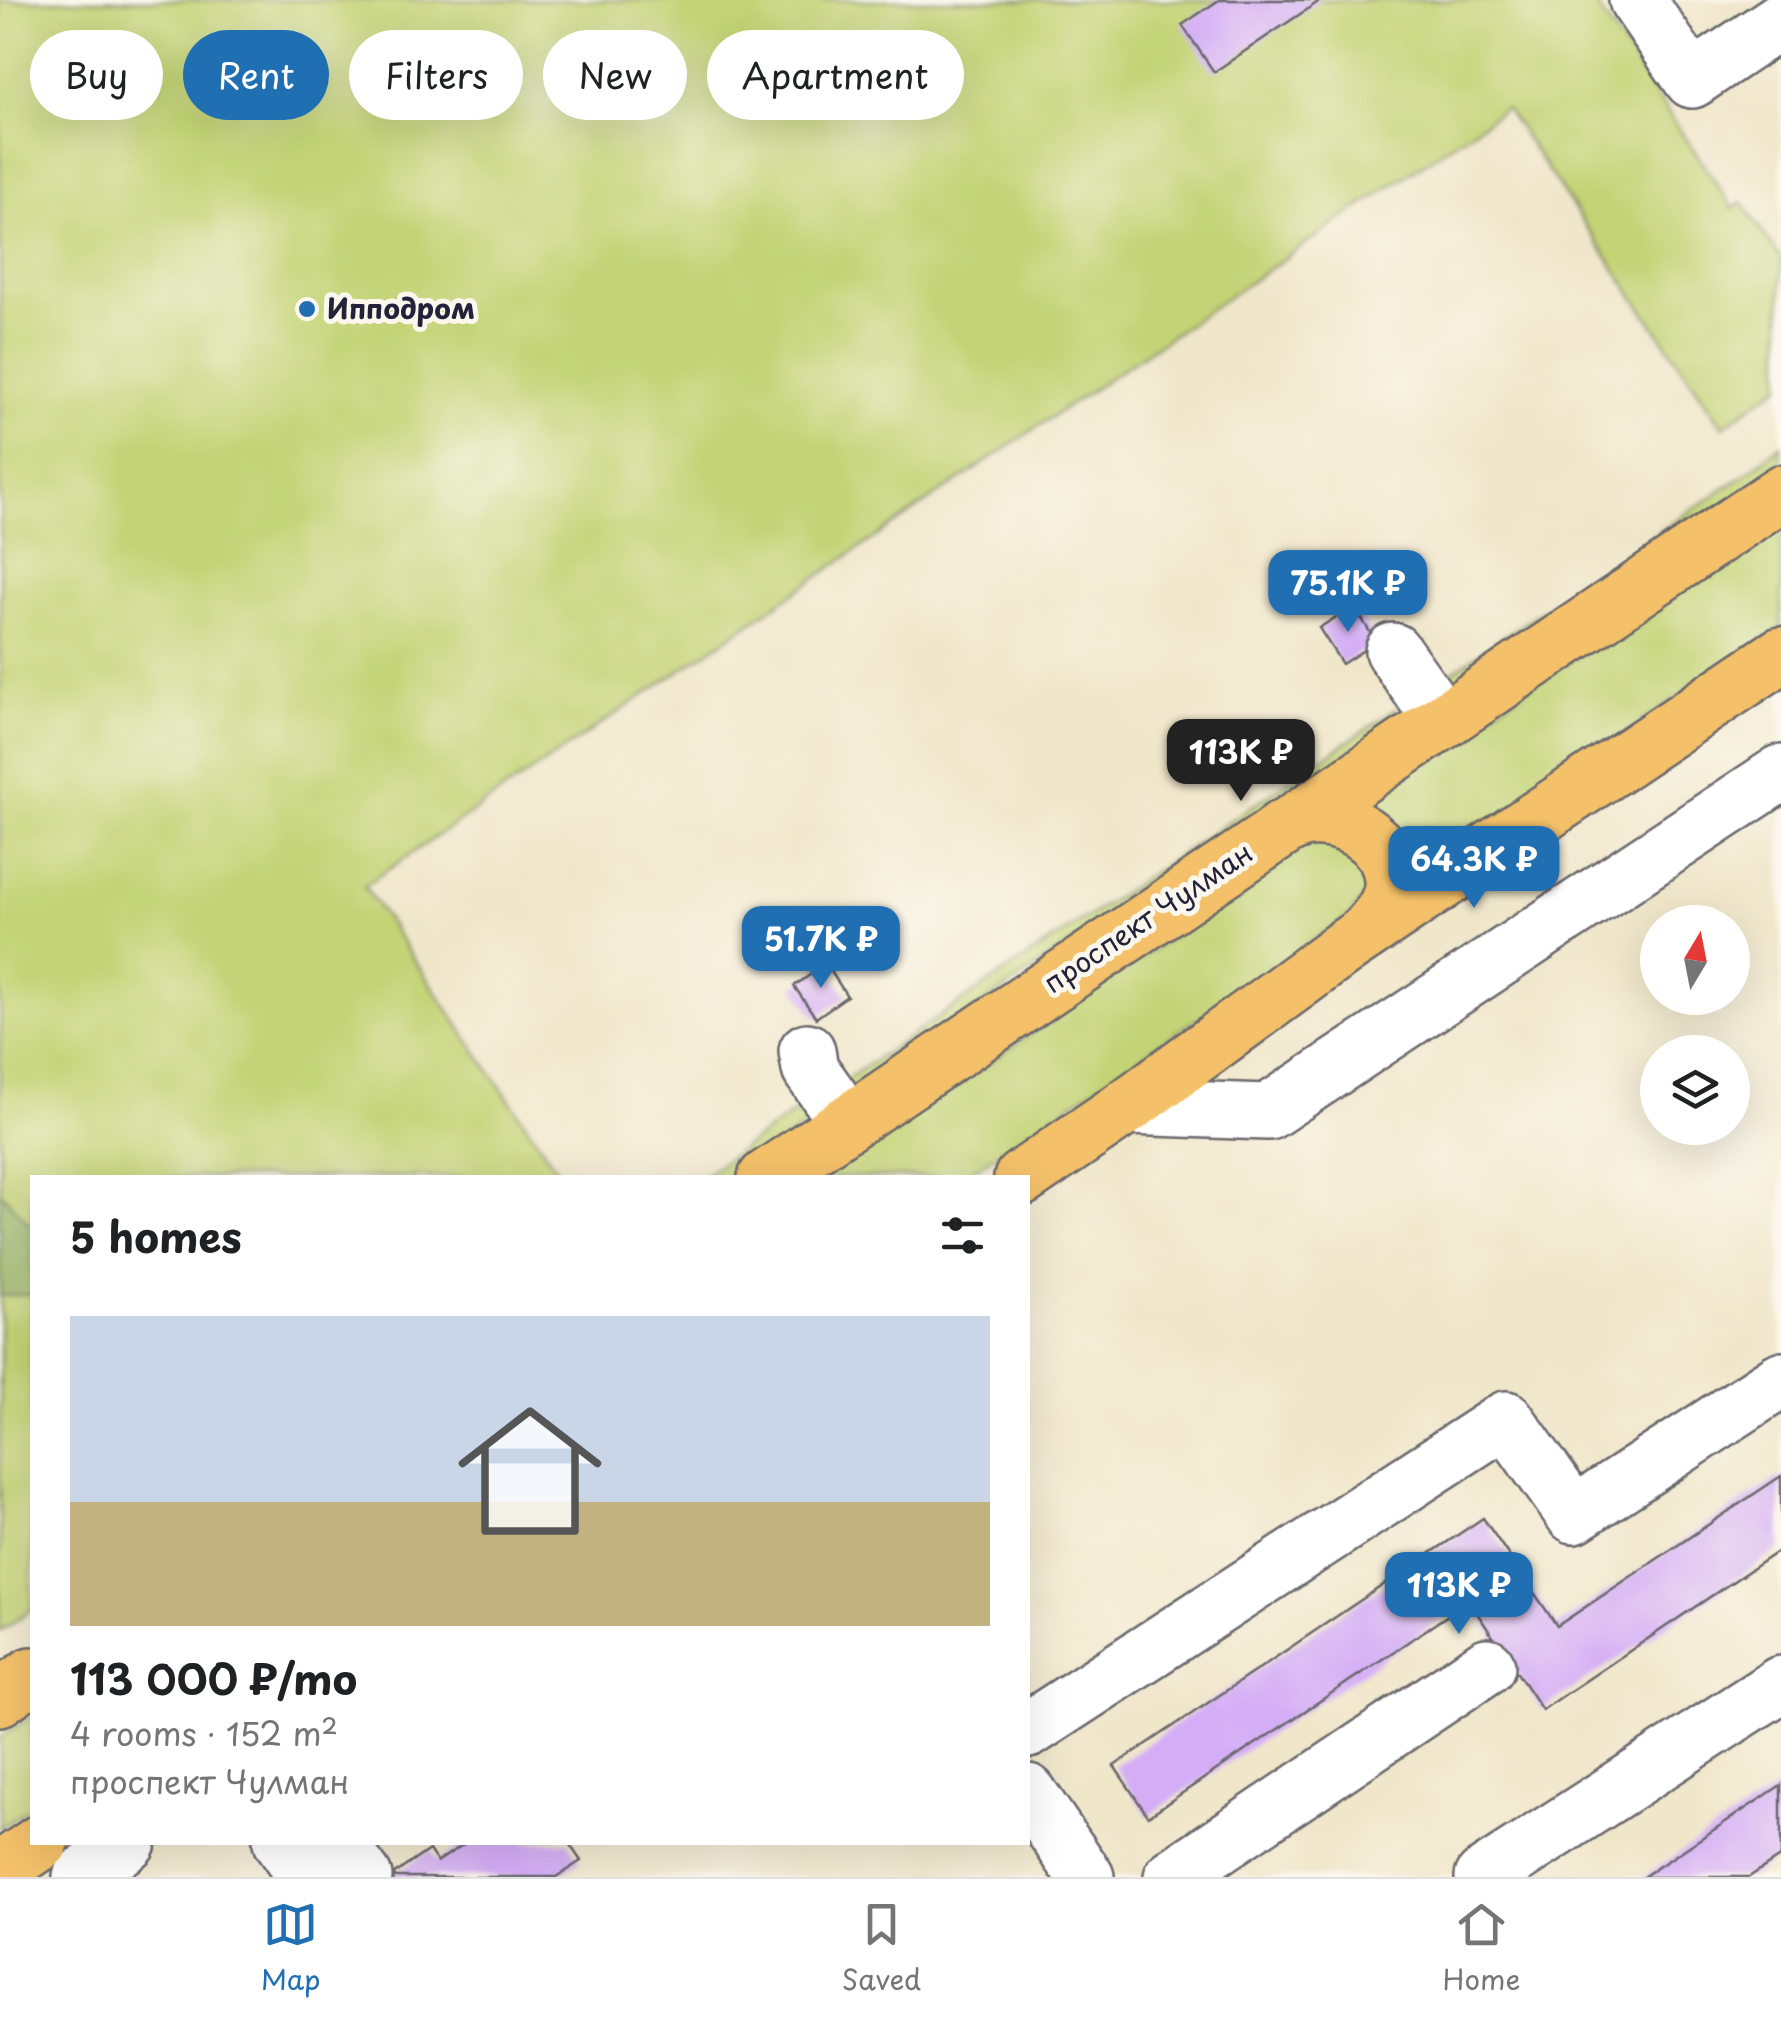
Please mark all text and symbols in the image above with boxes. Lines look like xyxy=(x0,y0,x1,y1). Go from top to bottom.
chip: Buy xyxy=(30,30,163,120)
chip: Rent xyxy=(183,30,329,120)
chip: Filters xyxy=(349,30,523,120)
chip: New xyxy=(543,30,687,120)
chip: Apartment xyxy=(707,30,964,120)
place label: Ипподром xyxy=(327,286,475,329)
marker: Ипподром xyxy=(296,298,318,320)
pin: 75.1K ₽ xyxy=(1256,550,1440,635)
text: 75.1K ₽ xyxy=(1290,558,1406,606)
pin: 113K ₽ xyxy=(1160,719,1322,804)
text: 113K ₽ xyxy=(1189,727,1293,775)
pin: 64.3K ₽ xyxy=(1382,826,1566,911)
street label: проспект Чулман xyxy=(1034,831,1260,1003)
text: 64.3K ₽ xyxy=(1410,834,1538,882)
north arrow xyxy=(1640,905,1750,1015)
map controls xyxy=(1640,905,1750,1145)
pin: 51.7K ₽ xyxy=(729,906,913,991)
text: 51.7K ₽ xyxy=(764,914,878,962)
button: layers xyxy=(1640,1035,1750,1145)
text: 5 homes xyxy=(70,1204,242,1267)
icon: filters xyxy=(935,1208,990,1263)
icon: home xyxy=(440,1381,620,1561)
pin: 113K ₽ xyxy=(1378,1552,1540,1637)
text: 113K ₽ xyxy=(1407,1560,1511,1608)
text: 113 000 ₽/mo xyxy=(70,1646,357,1709)
text: 4 rooms · 152 m² xyxy=(70,1709,338,1757)
text: проспект Чулман xyxy=(70,1757,349,1805)
tab: Map xyxy=(261,1897,320,2000)
tab: Saved xyxy=(842,1897,921,2000)
tab: Home xyxy=(1442,1897,1520,2000)

